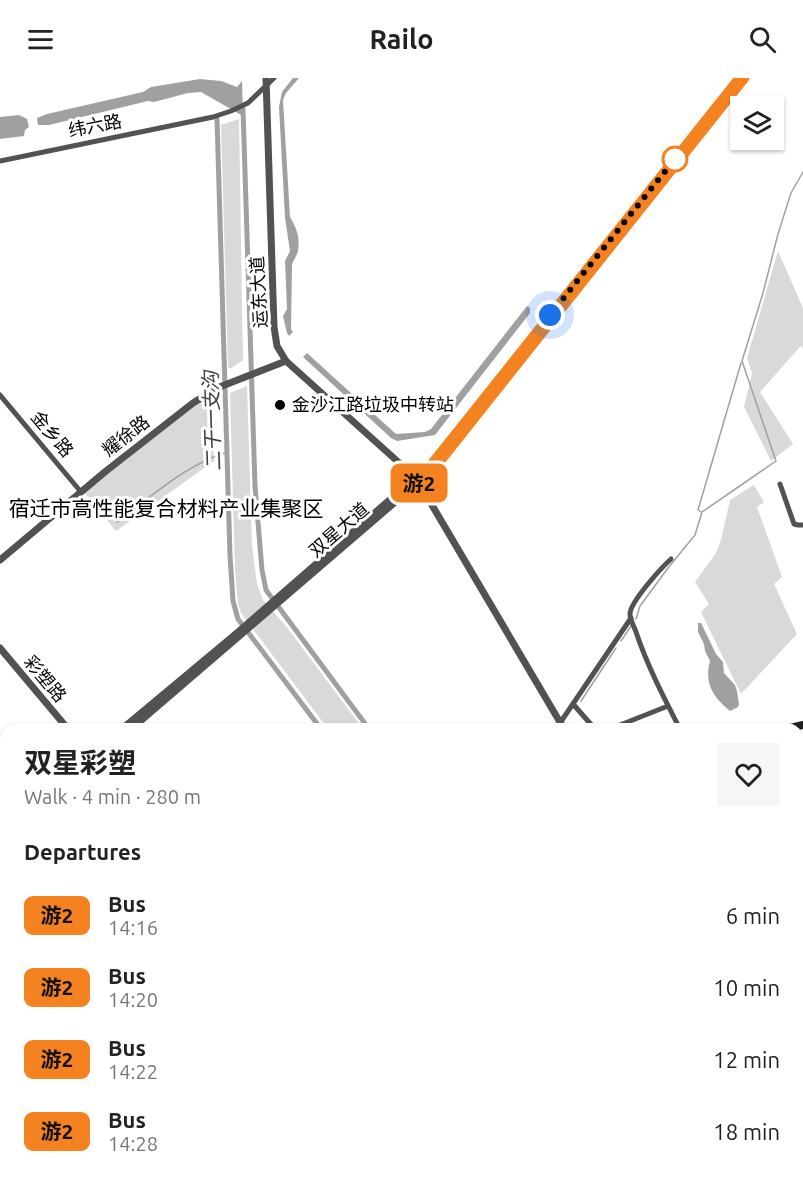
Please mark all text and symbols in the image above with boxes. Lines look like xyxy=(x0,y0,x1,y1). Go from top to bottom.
icon: menu xyxy=(24,23,57,56)
icon: search xyxy=(746,23,779,56)
text: Railo xyxy=(370,24,433,54)
map controls xyxy=(730,96,784,150)
button: layers xyxy=(730,96,784,150)
street label: 纬六路 xyxy=(66,110,123,140)
unlabelled marker xyxy=(662,146,688,172)
street label: 运东大道 xyxy=(246,256,270,329)
your location xyxy=(535,300,565,330)
water label: 二干一支沟 xyxy=(198,369,225,471)
place label: 金沙江路垃圾中转站 xyxy=(292,394,454,414)
marker: 金沙江路垃圾中转站 xyxy=(273,398,287,412)
street label: 金乡路 xyxy=(28,406,78,460)
street label: 耀徐路 xyxy=(98,411,153,460)
line badge: 游2 xyxy=(392,464,446,502)
text: 游2 xyxy=(403,471,435,495)
district label: 宿迁市高性能复合材料产业集聚区 xyxy=(9,496,324,520)
street label: 双星大道 xyxy=(305,498,372,560)
street label: 彩塑路 xyxy=(21,651,71,705)
button: heart xyxy=(717,743,780,806)
text: 双星彩塑 xyxy=(24,747,136,778)
text: Walk · 4 min · 280 m xyxy=(24,785,201,808)
text: Departures xyxy=(24,839,141,864)
text: Bus xyxy=(108,891,146,916)
text: 游2 xyxy=(41,903,73,927)
text: 6 min xyxy=(726,903,780,928)
text: 14:16 xyxy=(108,916,158,939)
text: Bus xyxy=(108,963,146,988)
text: 游2 xyxy=(41,975,73,999)
text: 10 min xyxy=(713,975,780,1000)
text: 14:20 xyxy=(108,988,158,1011)
text: Bus xyxy=(108,1035,146,1060)
text: 游2 xyxy=(41,1047,73,1071)
text: 12 min xyxy=(713,1047,780,1072)
text: 14:22 xyxy=(108,1060,158,1083)
text: Bus xyxy=(108,1107,146,1132)
text: 游2 xyxy=(41,1119,73,1143)
text: 18 min xyxy=(713,1119,780,1144)
text: 14:28 xyxy=(108,1132,158,1155)

